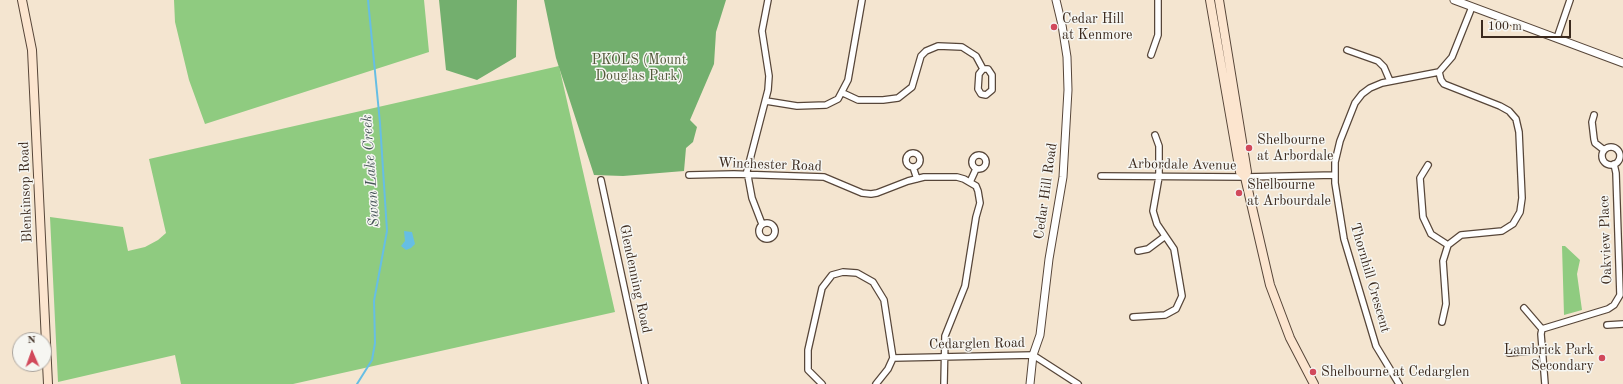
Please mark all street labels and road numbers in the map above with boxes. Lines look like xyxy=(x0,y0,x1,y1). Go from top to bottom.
street label: Blenkinsop Road xyxy=(16,141,36,243)
street label: Cedar Hill Road xyxy=(1031,142,1061,240)
street label: Winchester Road xyxy=(718,155,822,175)
street label: Arbordale Avenue xyxy=(1127,156,1237,174)
street label: Oakview Place xyxy=(1596,195,1616,285)
street label: Thornhill Crescent xyxy=(1346,221,1394,335)
street label: Glendenning Road xyxy=(615,223,655,335)
street label: Cedarglen Road xyxy=(929,335,1025,353)

